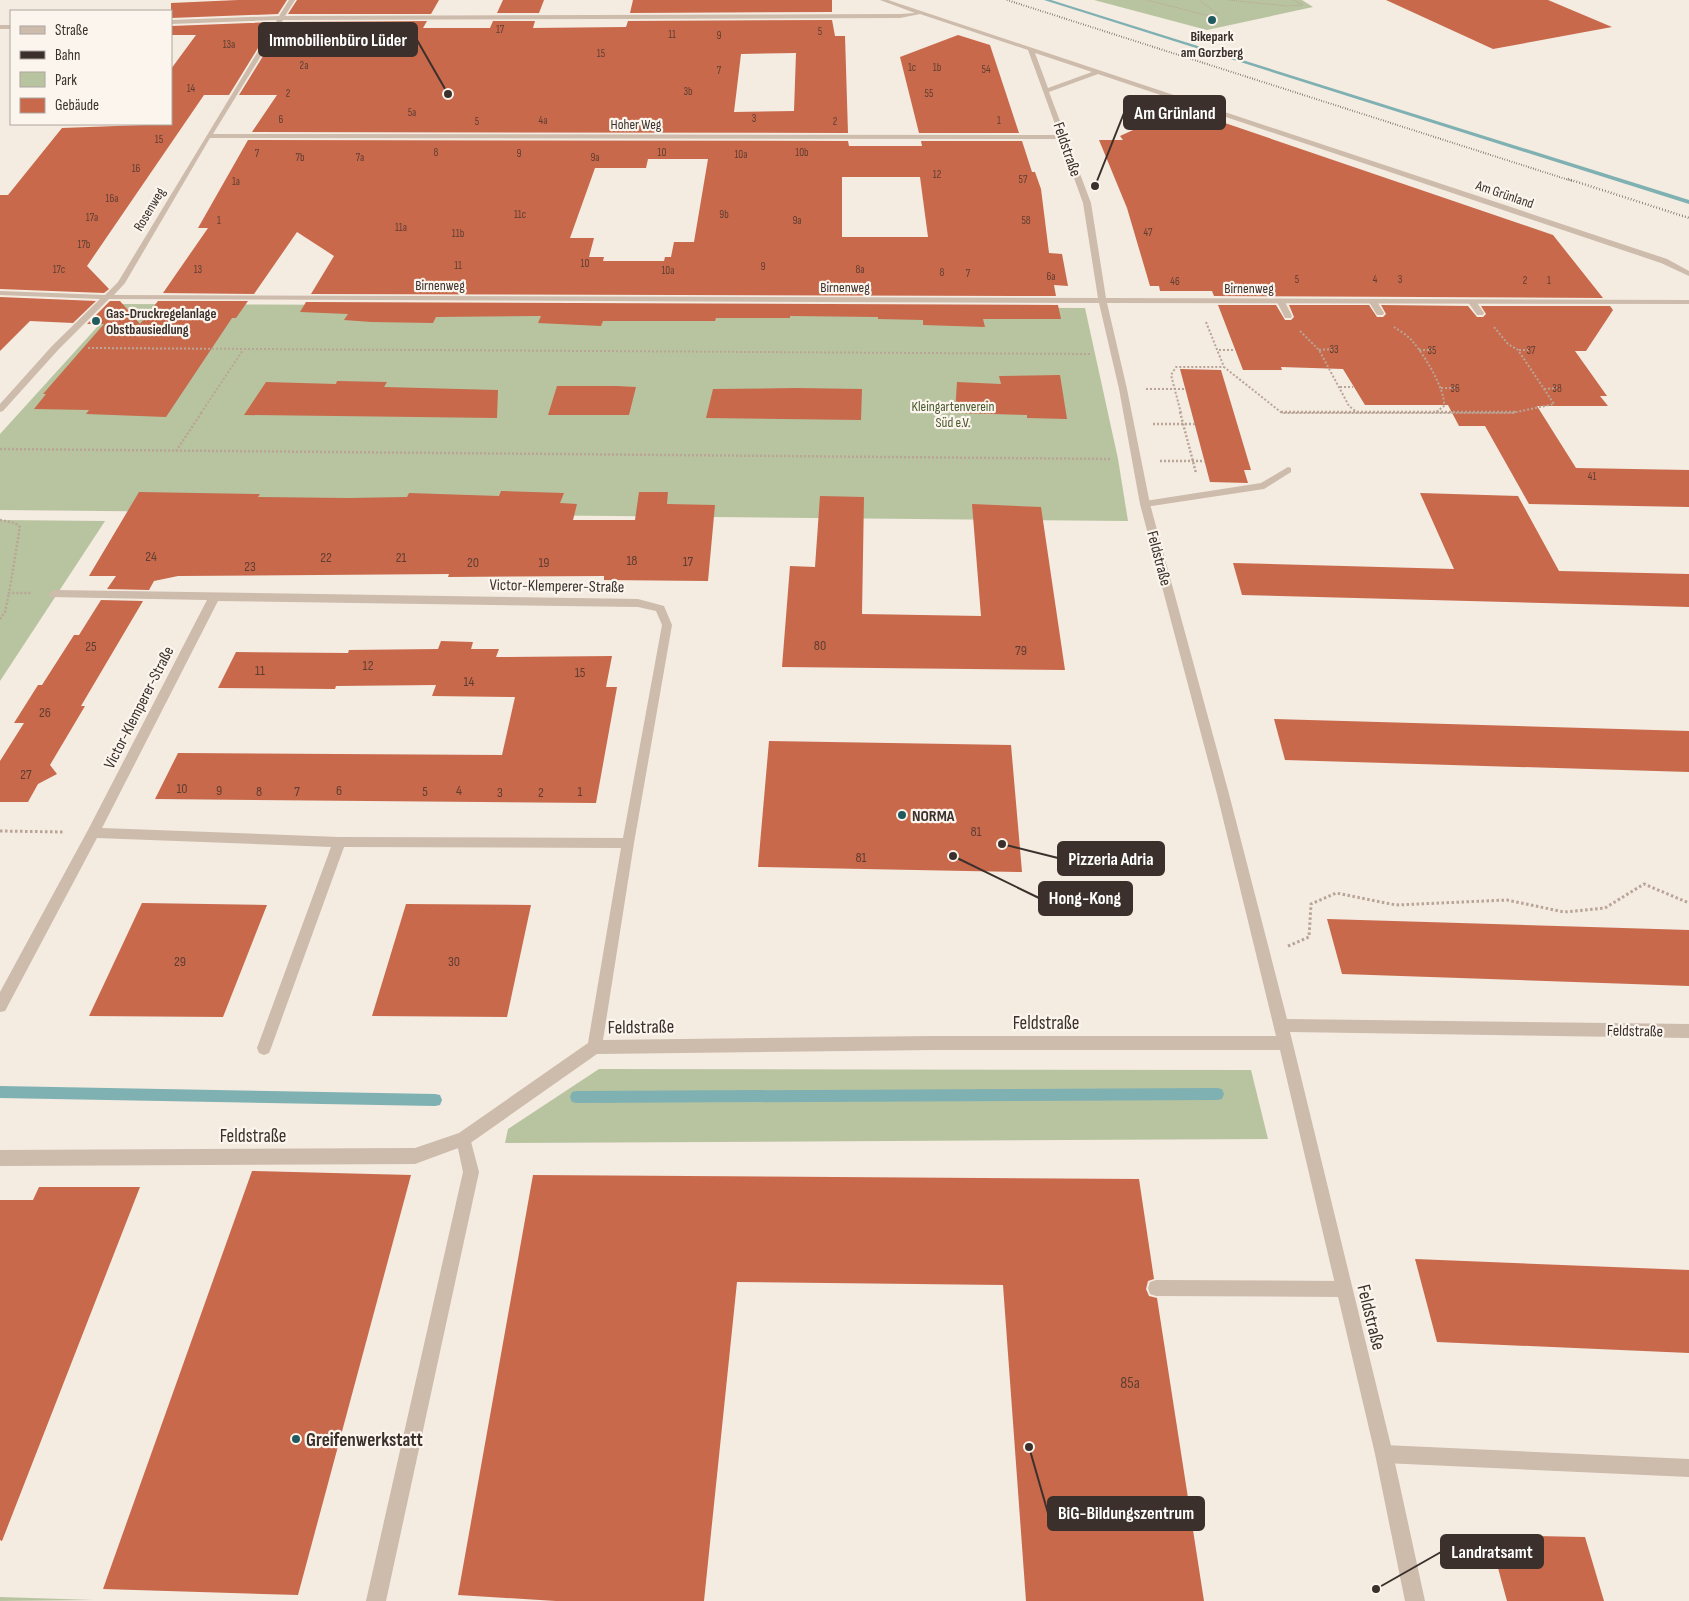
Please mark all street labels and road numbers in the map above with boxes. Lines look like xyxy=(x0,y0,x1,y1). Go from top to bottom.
street label: Hoher Weg xyxy=(611,116,662,133)
street label: Feldstraße xyxy=(1048,120,1085,179)
street label: Am Grünland xyxy=(1473,176,1536,212)
street label: Rosenweg xyxy=(130,184,169,234)
street label: Birnenweg xyxy=(415,277,465,294)
street label: Birnenweg xyxy=(820,279,870,296)
street label: Birnenweg xyxy=(1224,280,1274,297)
street label: Feldstraße xyxy=(1142,529,1175,588)
street label: Victor-Klemperer-Straße xyxy=(489,576,624,597)
street label: Victor-Klemperer-Straße xyxy=(100,643,178,772)
street label: Feldstraße xyxy=(1013,1012,1079,1035)
street label: Feldstraße xyxy=(607,1015,675,1040)
street label: Feldstraße xyxy=(1607,1022,1663,1041)
street label: Feldstraße xyxy=(220,1125,286,1148)
street label: Feldstraße xyxy=(1351,1282,1390,1353)

